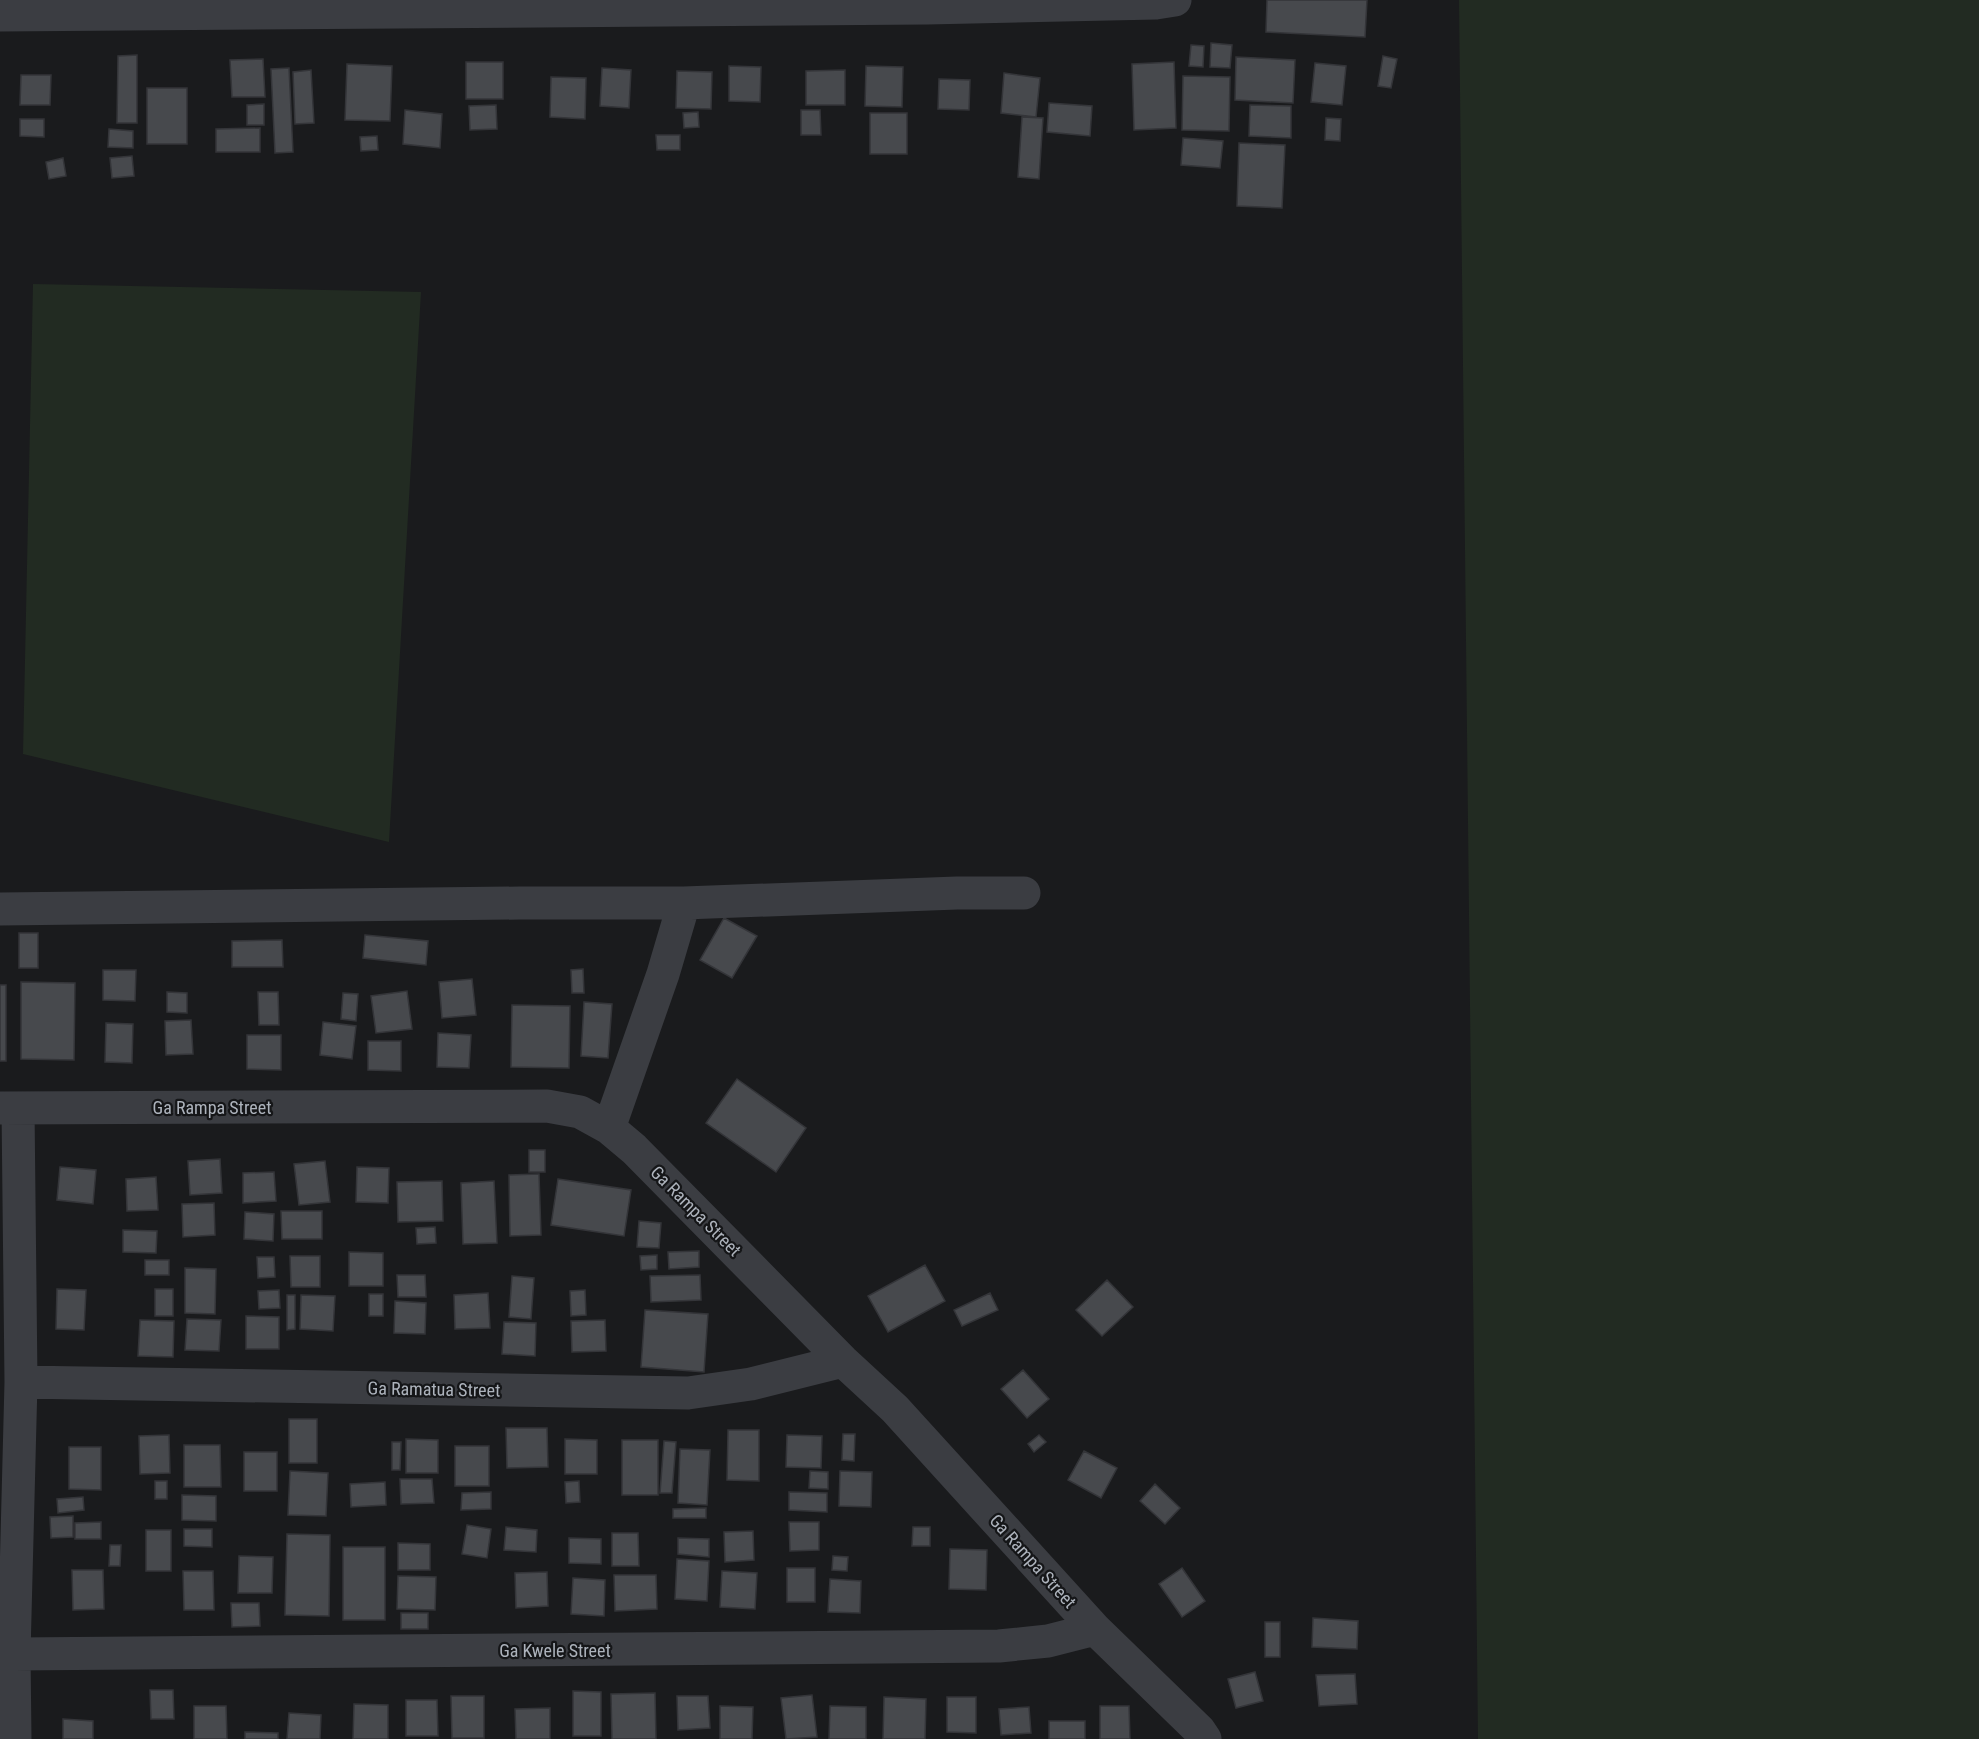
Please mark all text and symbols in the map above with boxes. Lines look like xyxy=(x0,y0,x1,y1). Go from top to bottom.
street label: Ga Rampa Street xyxy=(153,1097,271,1118)
street label: Ga Rampa Street xyxy=(647,1162,745,1260)
street label: Ga Ramatua Street xyxy=(367,1377,501,1401)
street label: Ga Rampa Street xyxy=(985,1510,1081,1612)
street label: Ga Kwele Street xyxy=(499,1640,611,1661)

